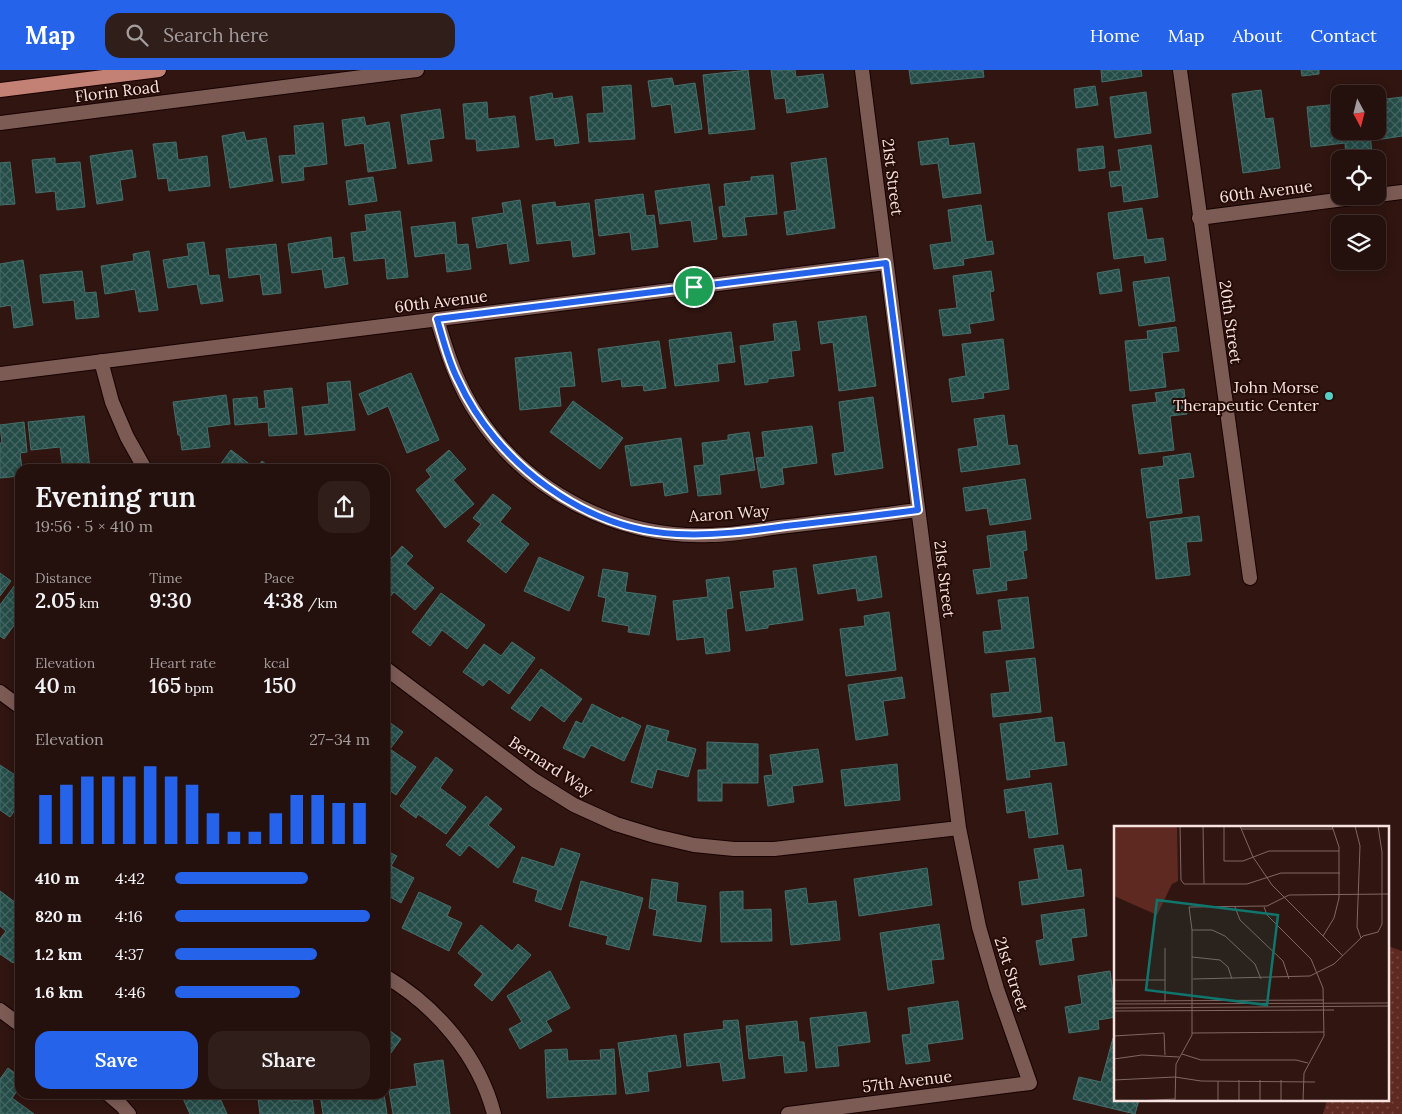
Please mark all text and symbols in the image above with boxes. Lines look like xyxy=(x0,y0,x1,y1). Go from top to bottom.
search box xyxy=(105,13,455,58)
text: Map xyxy=(25,20,75,51)
icon: search xyxy=(123,21,151,49)
text: Search here xyxy=(163,23,269,47)
text: Home xyxy=(1090,24,1140,47)
text: Map xyxy=(1168,24,1204,47)
text: About xyxy=(1232,24,1282,47)
text: Contact xyxy=(1310,24,1377,47)
street label: Florin Road xyxy=(74,76,161,106)
north arrow xyxy=(1331,85,1386,140)
map controls xyxy=(1331,85,1386,270)
street label: 21st Street xyxy=(878,137,908,218)
button: locate xyxy=(1331,150,1386,205)
street label: 60th Avenue xyxy=(1218,175,1314,207)
button: layers xyxy=(1331,215,1386,270)
pin xyxy=(673,266,715,308)
icon: arrive xyxy=(680,273,708,301)
street label: 20th Street xyxy=(1215,279,1247,366)
street label: 60th Avenue xyxy=(393,285,489,317)
place label: John Morse Therapeutic Center xyxy=(1173,377,1319,415)
marker: John Morse Therapeutic Center xyxy=(1323,390,1335,402)
text: Evening run xyxy=(35,479,196,515)
button: share xyxy=(318,481,370,533)
street label: Aaron Way xyxy=(687,500,770,526)
text: 19:56 · 5 × 410 m xyxy=(35,516,153,536)
street label: 21st Street xyxy=(930,539,960,620)
text: Distance xyxy=(35,569,92,587)
text: Time xyxy=(149,569,182,587)
text: Pace xyxy=(264,569,294,587)
text: 2.05 xyxy=(35,587,76,614)
text: 9:30 xyxy=(149,587,192,614)
text: 4:38 xyxy=(264,587,304,614)
text: km xyxy=(76,594,99,612)
text: /km xyxy=(304,594,337,612)
text: Elevation xyxy=(35,654,95,672)
text: Heart rate xyxy=(149,654,216,672)
text: kcal xyxy=(264,654,290,672)
text: 40 xyxy=(35,672,60,699)
text: 165 xyxy=(149,672,181,699)
text: 150 xyxy=(264,672,297,699)
text: m xyxy=(60,679,76,697)
text: bpm xyxy=(181,679,214,697)
text: Elevation xyxy=(35,729,104,749)
text: 27–34 m xyxy=(309,729,370,749)
street label: Bernard Way xyxy=(505,731,597,801)
inset map xyxy=(1114,826,1390,1102)
text: 410 m xyxy=(35,868,79,888)
text: 4:42 xyxy=(115,868,145,888)
text: 820 m xyxy=(35,906,82,926)
text: 4:16 xyxy=(115,906,143,926)
street label: 21st Street xyxy=(991,934,1034,1015)
text: 1.2 km xyxy=(35,944,82,964)
text: 4:37 xyxy=(115,944,144,964)
text: 1.6 km xyxy=(35,982,83,1002)
text: 4:46 xyxy=(115,982,146,1002)
button: Save xyxy=(35,1031,198,1089)
button: Share xyxy=(208,1031,370,1089)
street label: 57th Avenue xyxy=(861,1066,953,1096)

